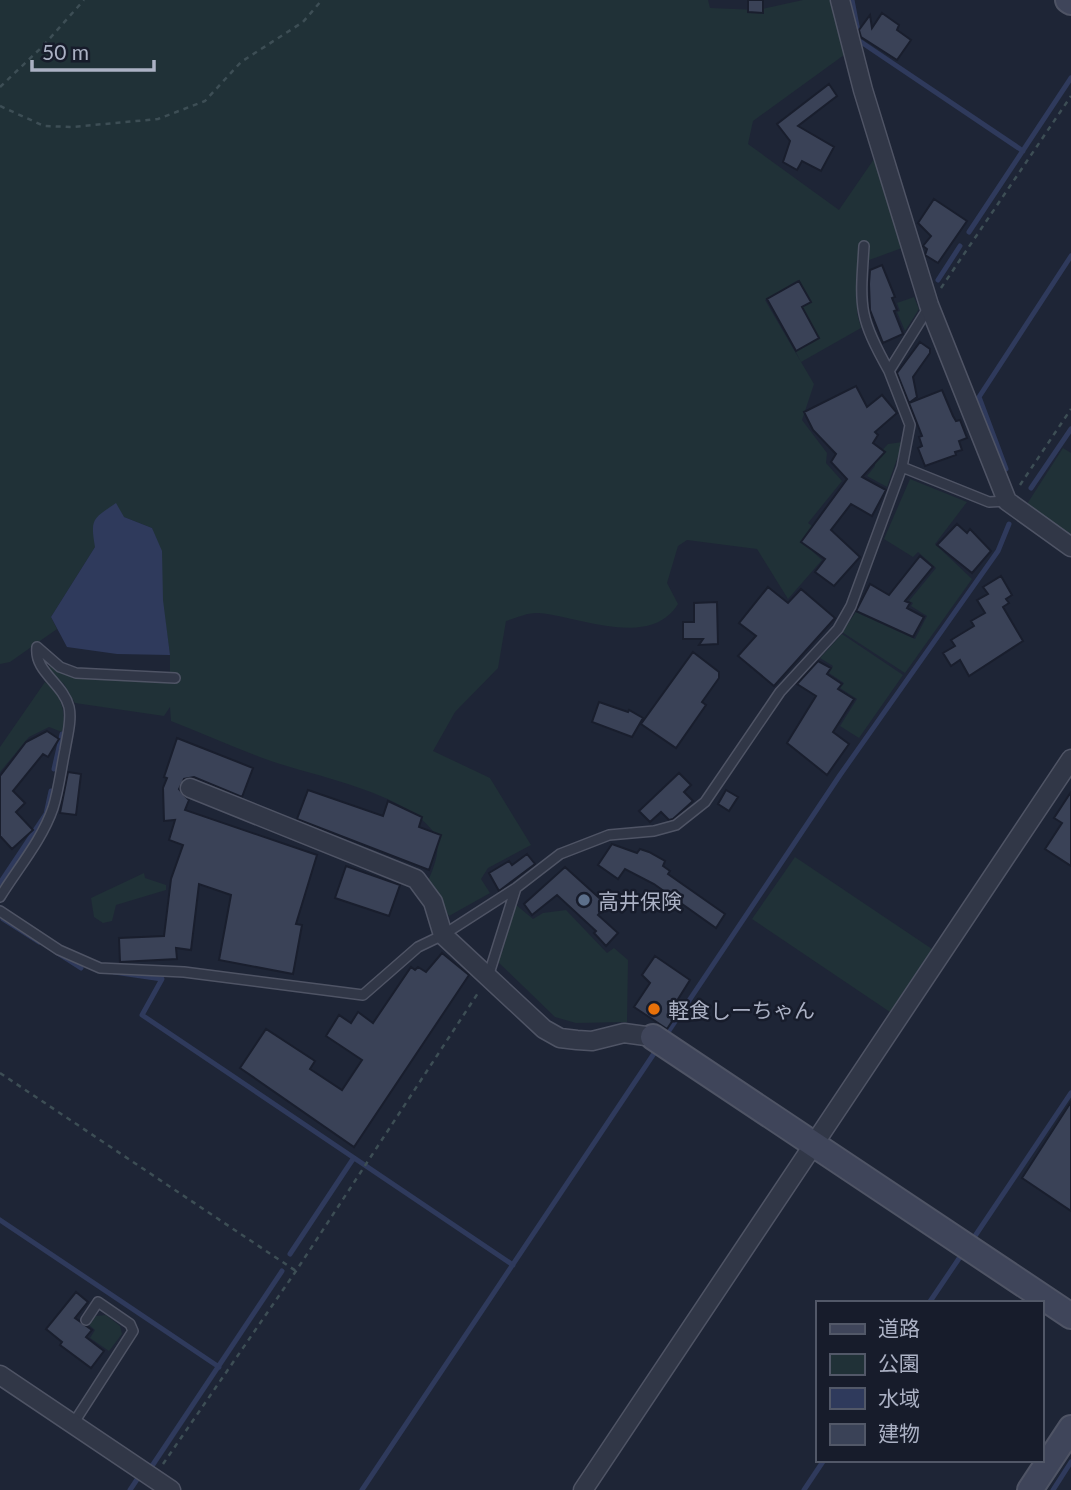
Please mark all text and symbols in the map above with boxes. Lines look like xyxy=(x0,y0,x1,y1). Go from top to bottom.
scale bar xyxy=(32,28,154,72)
text: 50 m xyxy=(42,39,89,64)
place label: 高井保険 xyxy=(598,888,682,913)
marker: 高井保険 xyxy=(576,892,592,908)
place label: 軽食しーちゃん xyxy=(668,997,815,1022)
marker: 軽食しーちゃん xyxy=(646,1001,662,1017)
legend xyxy=(816,1301,1043,1462)
text: 道路 xyxy=(878,1315,920,1340)
text: 公園 xyxy=(878,1350,920,1375)
text: 水域 xyxy=(878,1385,920,1410)
text: 建物 xyxy=(878,1420,920,1445)

